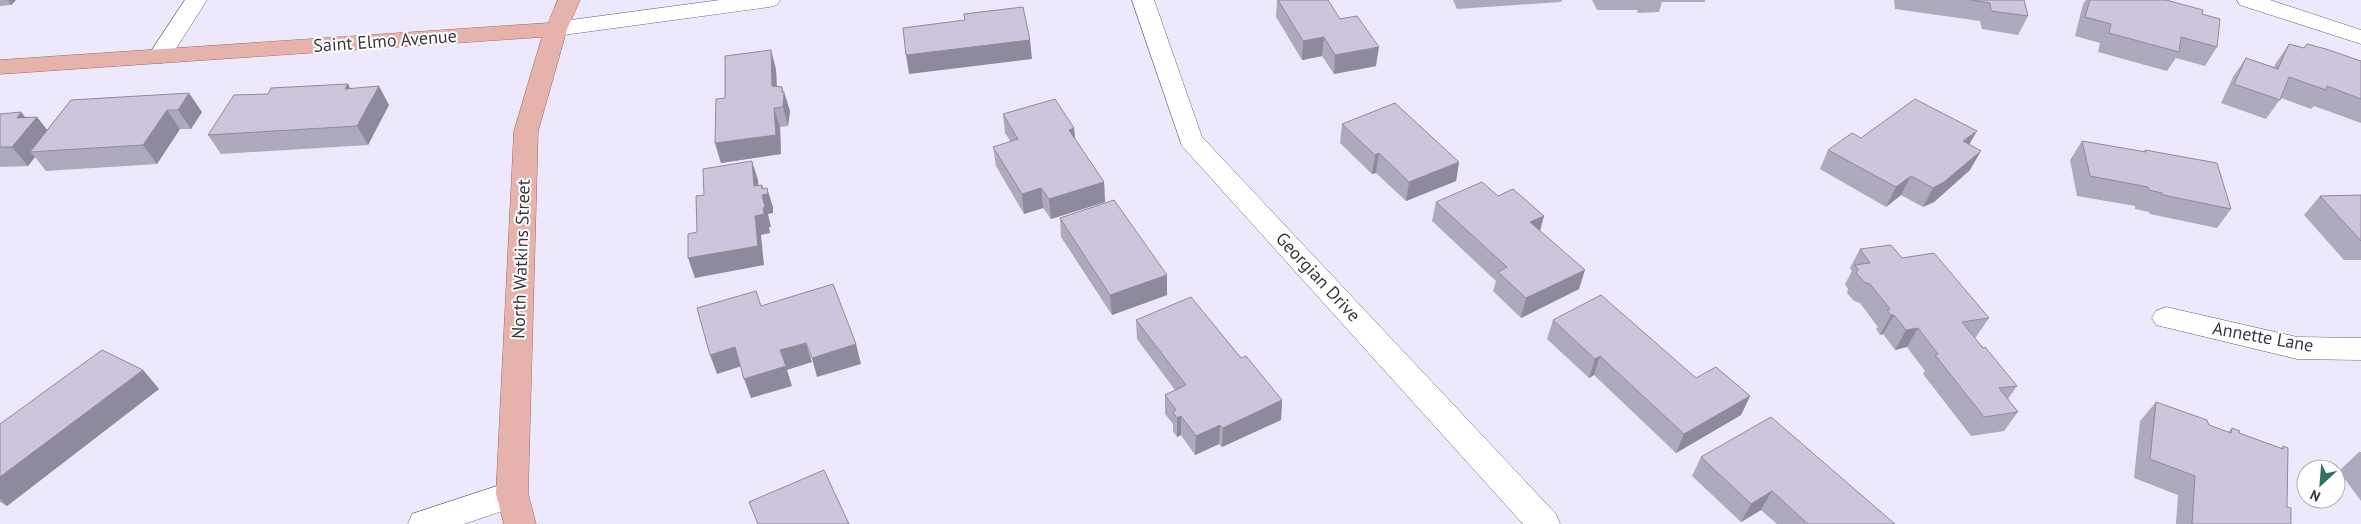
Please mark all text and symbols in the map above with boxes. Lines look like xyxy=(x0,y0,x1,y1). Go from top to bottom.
street label: Saint Elmo Avenue xyxy=(312,24,457,57)
street label: North Watkins Street xyxy=(506,179,535,339)
street label: Georgian Drive xyxy=(1271,227,1366,326)
street label: Annette Lane xyxy=(2211,316,2315,357)
north arrow xyxy=(2296,459,2346,509)
text: N xyxy=(2307,486,2323,506)

